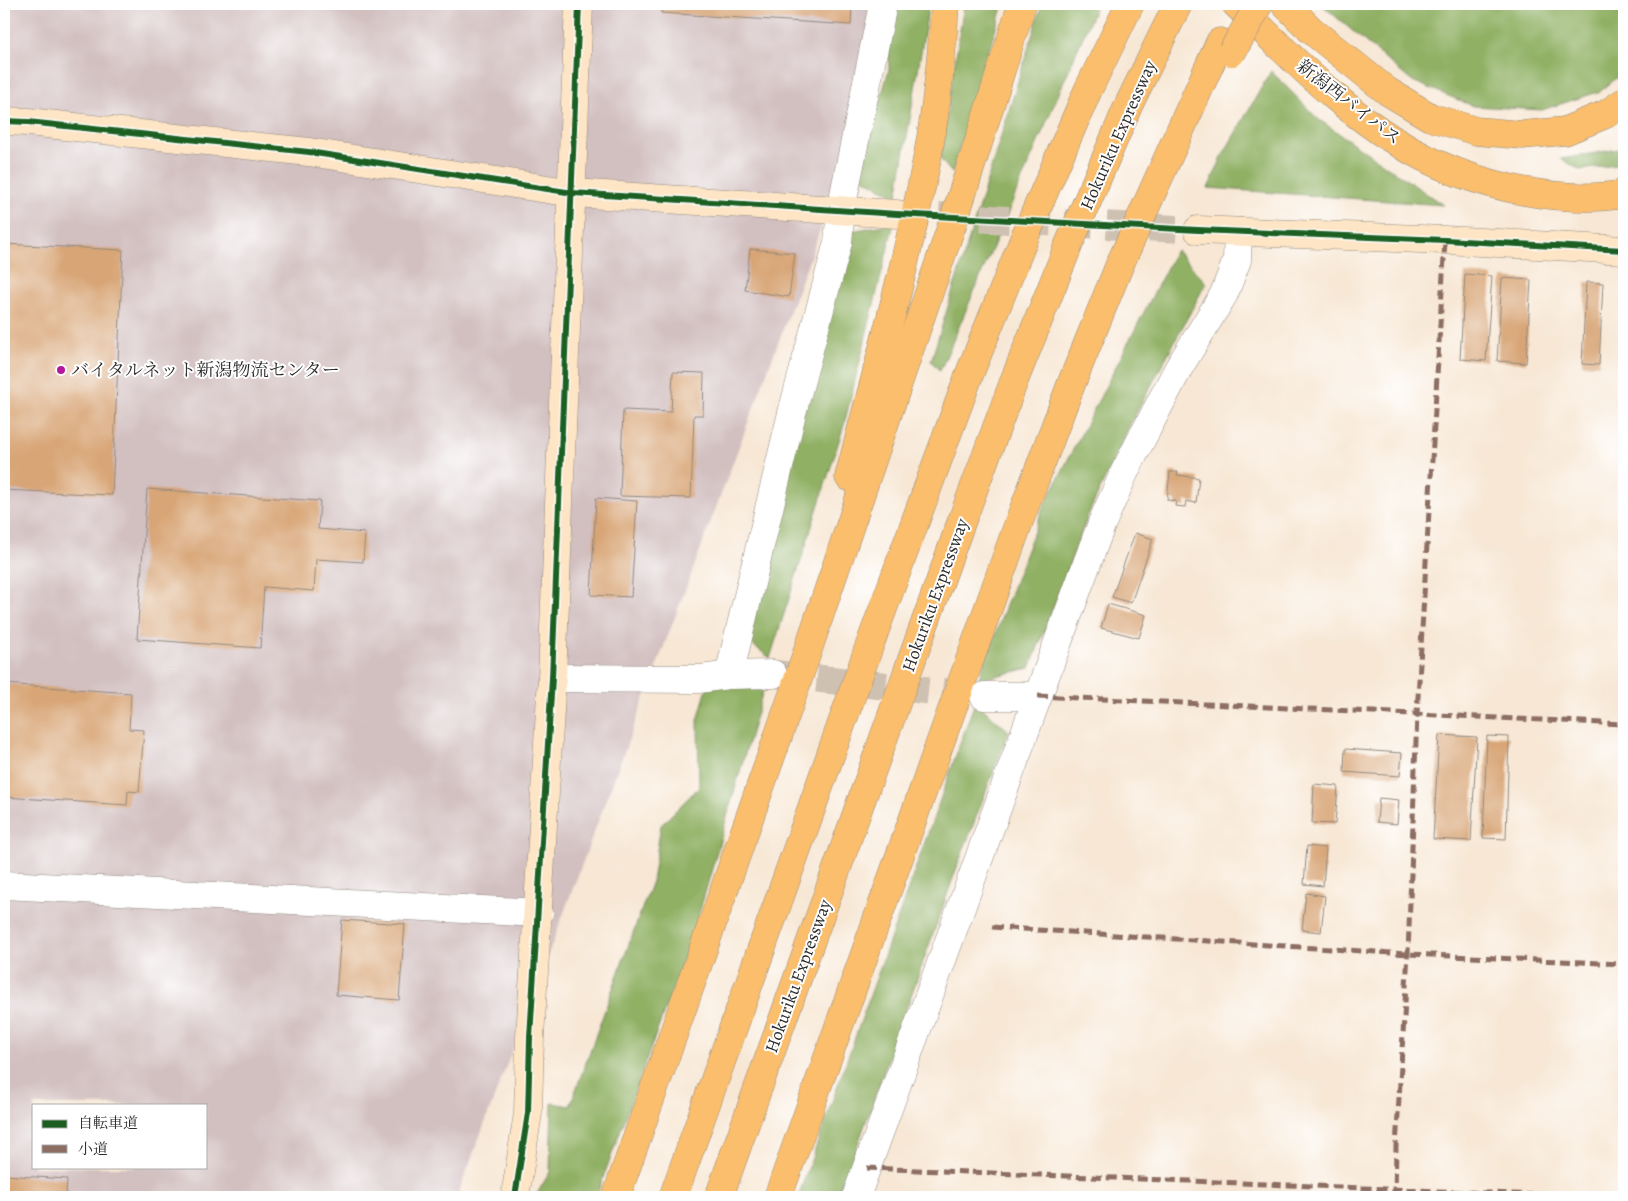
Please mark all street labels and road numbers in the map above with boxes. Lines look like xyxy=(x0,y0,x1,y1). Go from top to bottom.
street label: 新潟西バイパス xyxy=(1292,54,1406,150)
street label: Hokuriku Expressway xyxy=(1074,55,1162,214)
street label: Hokuriku Expressway xyxy=(896,514,974,675)
street label: Hokuriku Expressway xyxy=(759,895,837,1056)

